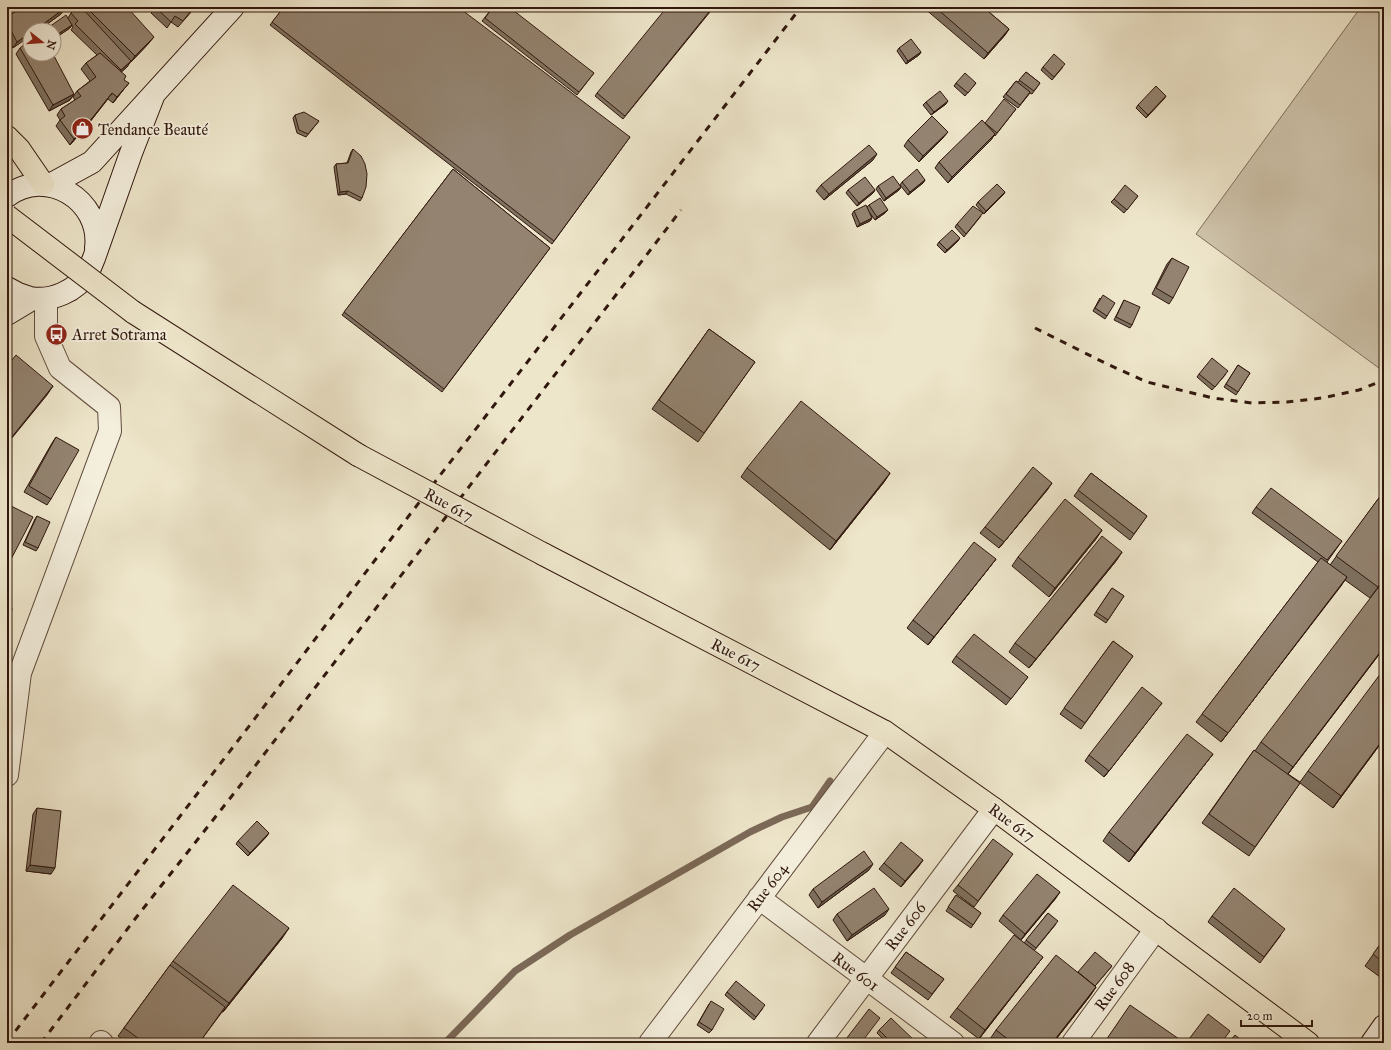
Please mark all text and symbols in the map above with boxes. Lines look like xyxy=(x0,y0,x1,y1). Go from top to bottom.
north arrow xyxy=(22,22,62,62)
text: N xyxy=(43,38,59,52)
shop icon: Tendance Beauté xyxy=(70,116,96,142)
place label: Tendance Beauté xyxy=(98,120,208,139)
bus stop icon: Arret Sotrama xyxy=(43,321,69,347)
place label: Arret Sotrama xyxy=(71,325,167,344)
street label: Rue 617 xyxy=(421,484,476,525)
street label: Rue 617 xyxy=(708,634,764,675)
street label: Rue 617 xyxy=(985,799,1039,846)
street label: Rue 604 xyxy=(743,858,793,915)
street label: Rue 606 xyxy=(881,898,930,954)
street label: Rue 601 xyxy=(829,948,883,995)
street label: Rue 608 xyxy=(1090,958,1138,1014)
scale bar xyxy=(1241,1002,1312,1028)
text: 20 m xyxy=(1247,1009,1273,1023)

